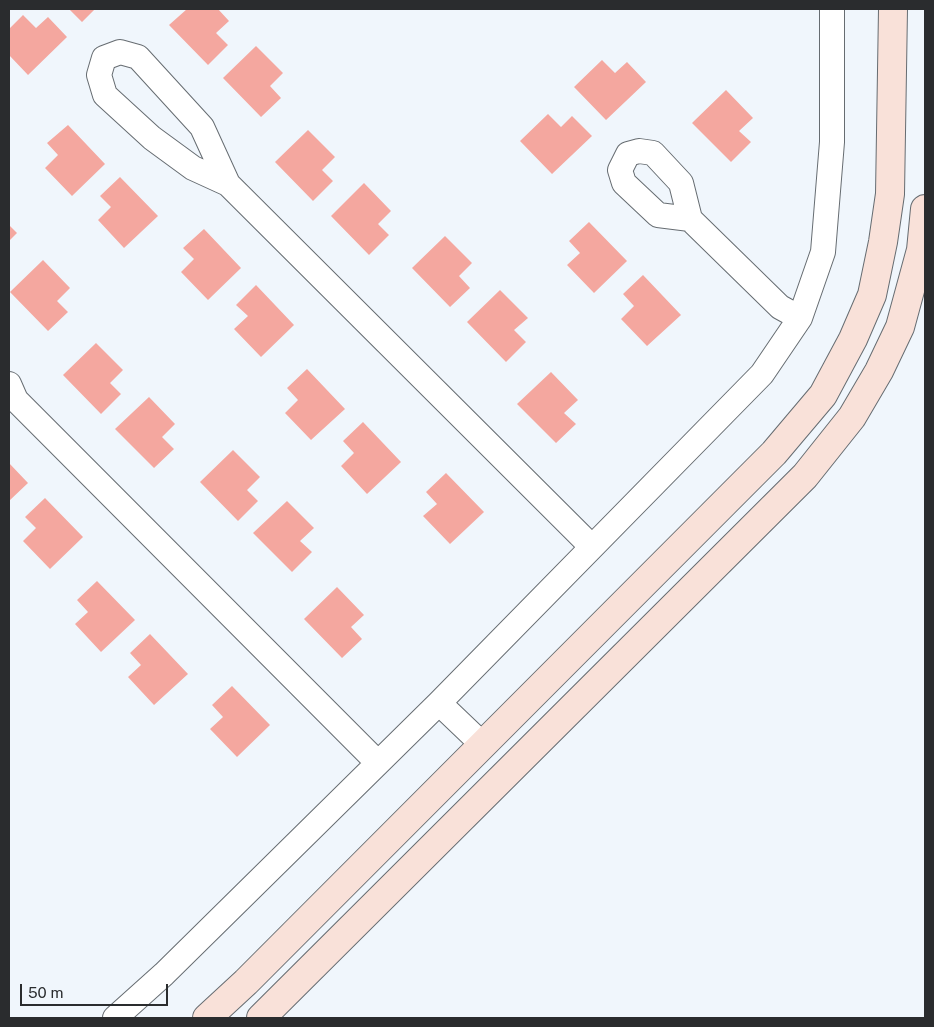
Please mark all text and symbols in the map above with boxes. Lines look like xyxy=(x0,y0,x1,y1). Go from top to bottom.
scale bar xyxy=(22,974,170,1006)
text: 50 m xyxy=(28,984,63,1001)

